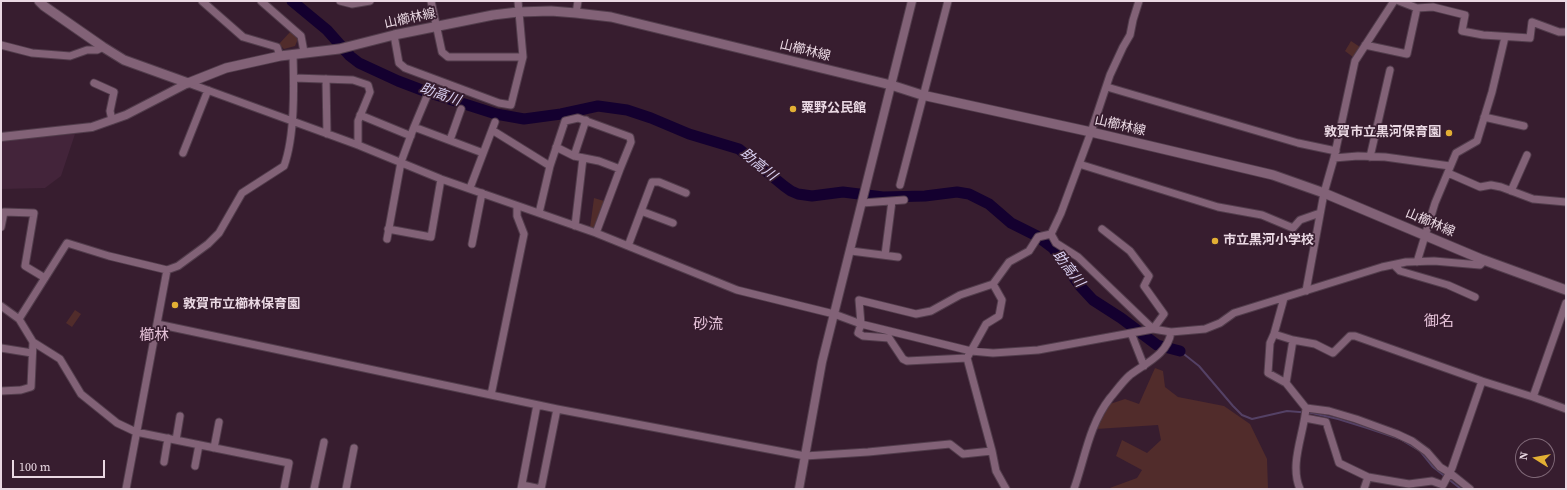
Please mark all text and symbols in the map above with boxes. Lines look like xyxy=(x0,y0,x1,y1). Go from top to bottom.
street label: 山櫛林線 xyxy=(383,6,437,32)
street label: 山櫛林線 xyxy=(778,37,832,65)
water label: 助高川 xyxy=(417,80,463,110)
place label: 粟野公民館 xyxy=(801,101,866,117)
marker: 粟野公民館 xyxy=(788,104,798,114)
street label: 山櫛林線 xyxy=(1093,113,1147,139)
place label: 敦賀市立黒河保育園 xyxy=(1324,125,1441,141)
marker: 敦賀市立黒河保育園 xyxy=(1444,128,1454,138)
water label: 助高川 xyxy=(736,145,780,185)
street label: 山櫛林線 xyxy=(1403,206,1457,240)
place label: 市立黒河小学校 xyxy=(1223,233,1314,249)
marker: 市立黒河小学校 xyxy=(1210,236,1220,246)
water label: 助高川 xyxy=(1048,247,1088,291)
place label: 敦賀市立櫛林保育園 xyxy=(183,297,300,313)
marker: 敦賀市立櫛林保育園 xyxy=(170,300,180,310)
district label: 御名 xyxy=(1424,313,1454,331)
district label: 砂流 xyxy=(693,316,723,334)
district label: 櫛林 xyxy=(139,327,169,345)
north arrow xyxy=(1515,438,1555,478)
text: N xyxy=(1516,450,1532,461)
scale bar xyxy=(14,452,107,478)
text: 100 m xyxy=(19,459,51,475)

